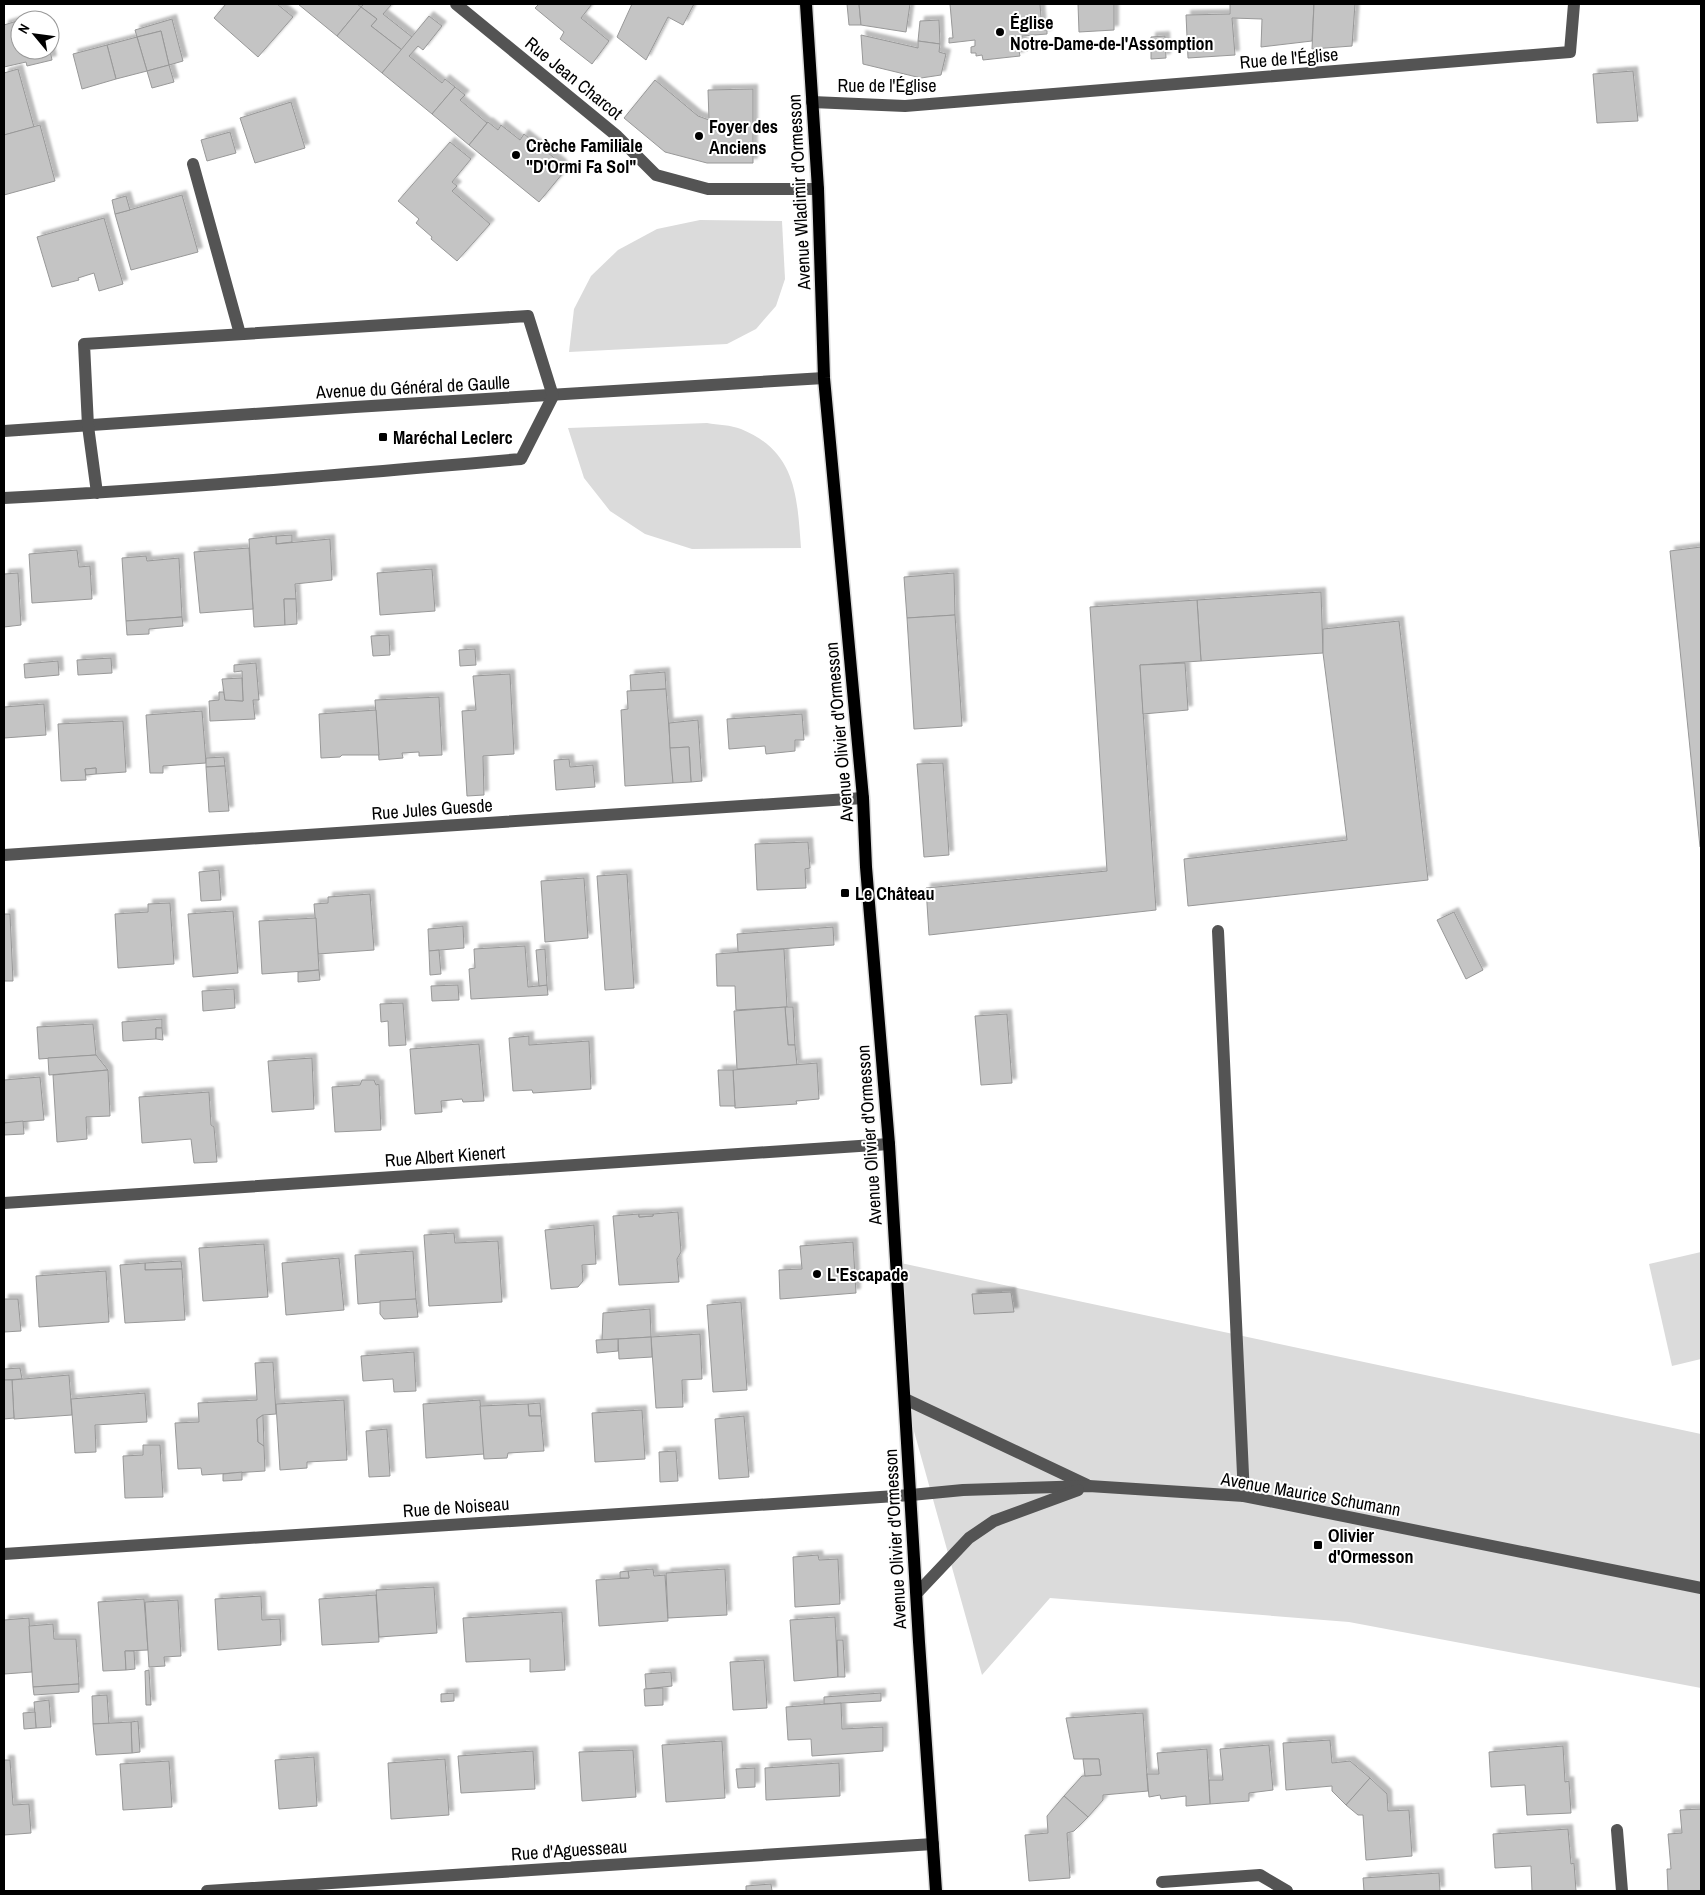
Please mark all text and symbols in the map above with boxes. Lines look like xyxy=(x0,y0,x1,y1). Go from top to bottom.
north arrow xyxy=(10,10,60,60)
place label: Église Notre-Dame-de-l'Assomption xyxy=(1010,10,1214,56)
text: N xyxy=(14,21,34,37)
marker: Église Notre-Dame-de-l'Assomption xyxy=(994,26,1006,38)
street label: Rue Jean Charcot xyxy=(520,31,628,125)
street label: Rue de l'Église xyxy=(1239,41,1339,75)
street label: Rue de l'Église xyxy=(838,73,936,98)
street label: Avenue Wladimir d'Ormesson xyxy=(781,93,817,292)
place label: Foyer des Anciens xyxy=(709,114,778,160)
marker: Foyer des Anciens xyxy=(693,130,705,142)
place label: Crèche Familiale "D'Ormi Fa Sol" xyxy=(526,133,643,179)
marker: Crèche Familiale "D'Ormi Fa Sol" xyxy=(510,149,522,161)
street label: Avenue du Général de Gaulle xyxy=(314,369,511,405)
place label: Maréchal Leclerc xyxy=(393,425,513,450)
marker: Maréchal Leclerc xyxy=(377,431,389,443)
street label: Avenue Olivier d'Ormesson xyxy=(819,641,859,824)
street label: Rue Jules Guesde xyxy=(371,792,493,826)
place label: Le Château xyxy=(855,881,935,906)
marker: Le Château xyxy=(839,887,851,899)
street label: Avenue Olivier d'Ormesson xyxy=(850,1044,888,1227)
street label: Rue Albert Kienert xyxy=(384,1139,506,1173)
place label: L'Escapade xyxy=(827,1262,908,1287)
marker: L'Escapade xyxy=(811,1268,823,1280)
street label: Avenue Olivier d'Ormesson xyxy=(878,1448,912,1631)
street label: Avenue Maurice Schumann xyxy=(1218,1466,1403,1522)
street label: Rue de Noiseau xyxy=(402,1491,510,1523)
place label: Olivier d'Ormesson xyxy=(1328,1523,1414,1569)
marker: Olivier d'Ormesson xyxy=(1312,1539,1324,1551)
street label: Rue d'Aguesseau xyxy=(510,1833,628,1867)

